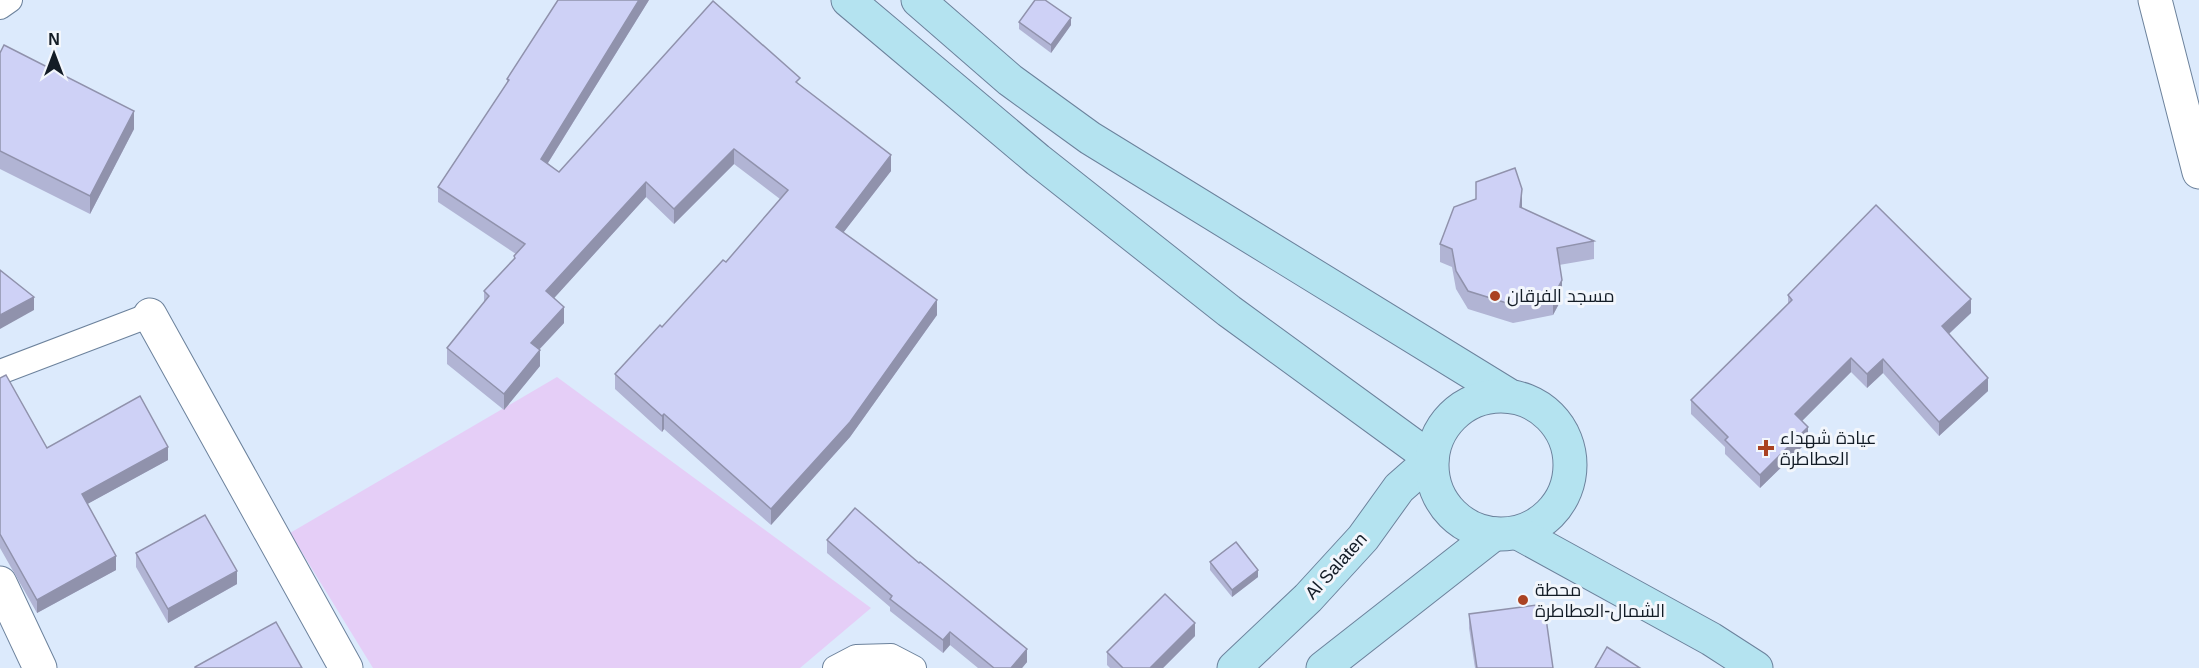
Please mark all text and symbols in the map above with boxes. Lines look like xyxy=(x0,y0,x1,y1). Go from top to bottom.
north arrow xyxy=(24,24,84,84)
text: N xyxy=(48,31,60,48)
place label: مسجد الفرقان xyxy=(1507,286,1614,307)
marker: مسجد الفرقان xyxy=(1488,289,1502,303)
place label: عيادة شهداء العطاطرة xyxy=(1780,428,1877,470)
marker: عيادة شهداء العطاطرة xyxy=(1757,439,1775,457)
street label: Al Salaten xyxy=(1301,529,1371,603)
place label: محطة الشمال-العطاطرة xyxy=(1535,580,1665,622)
marker: محطة الشمال-العطاطرة xyxy=(1516,593,1530,607)

